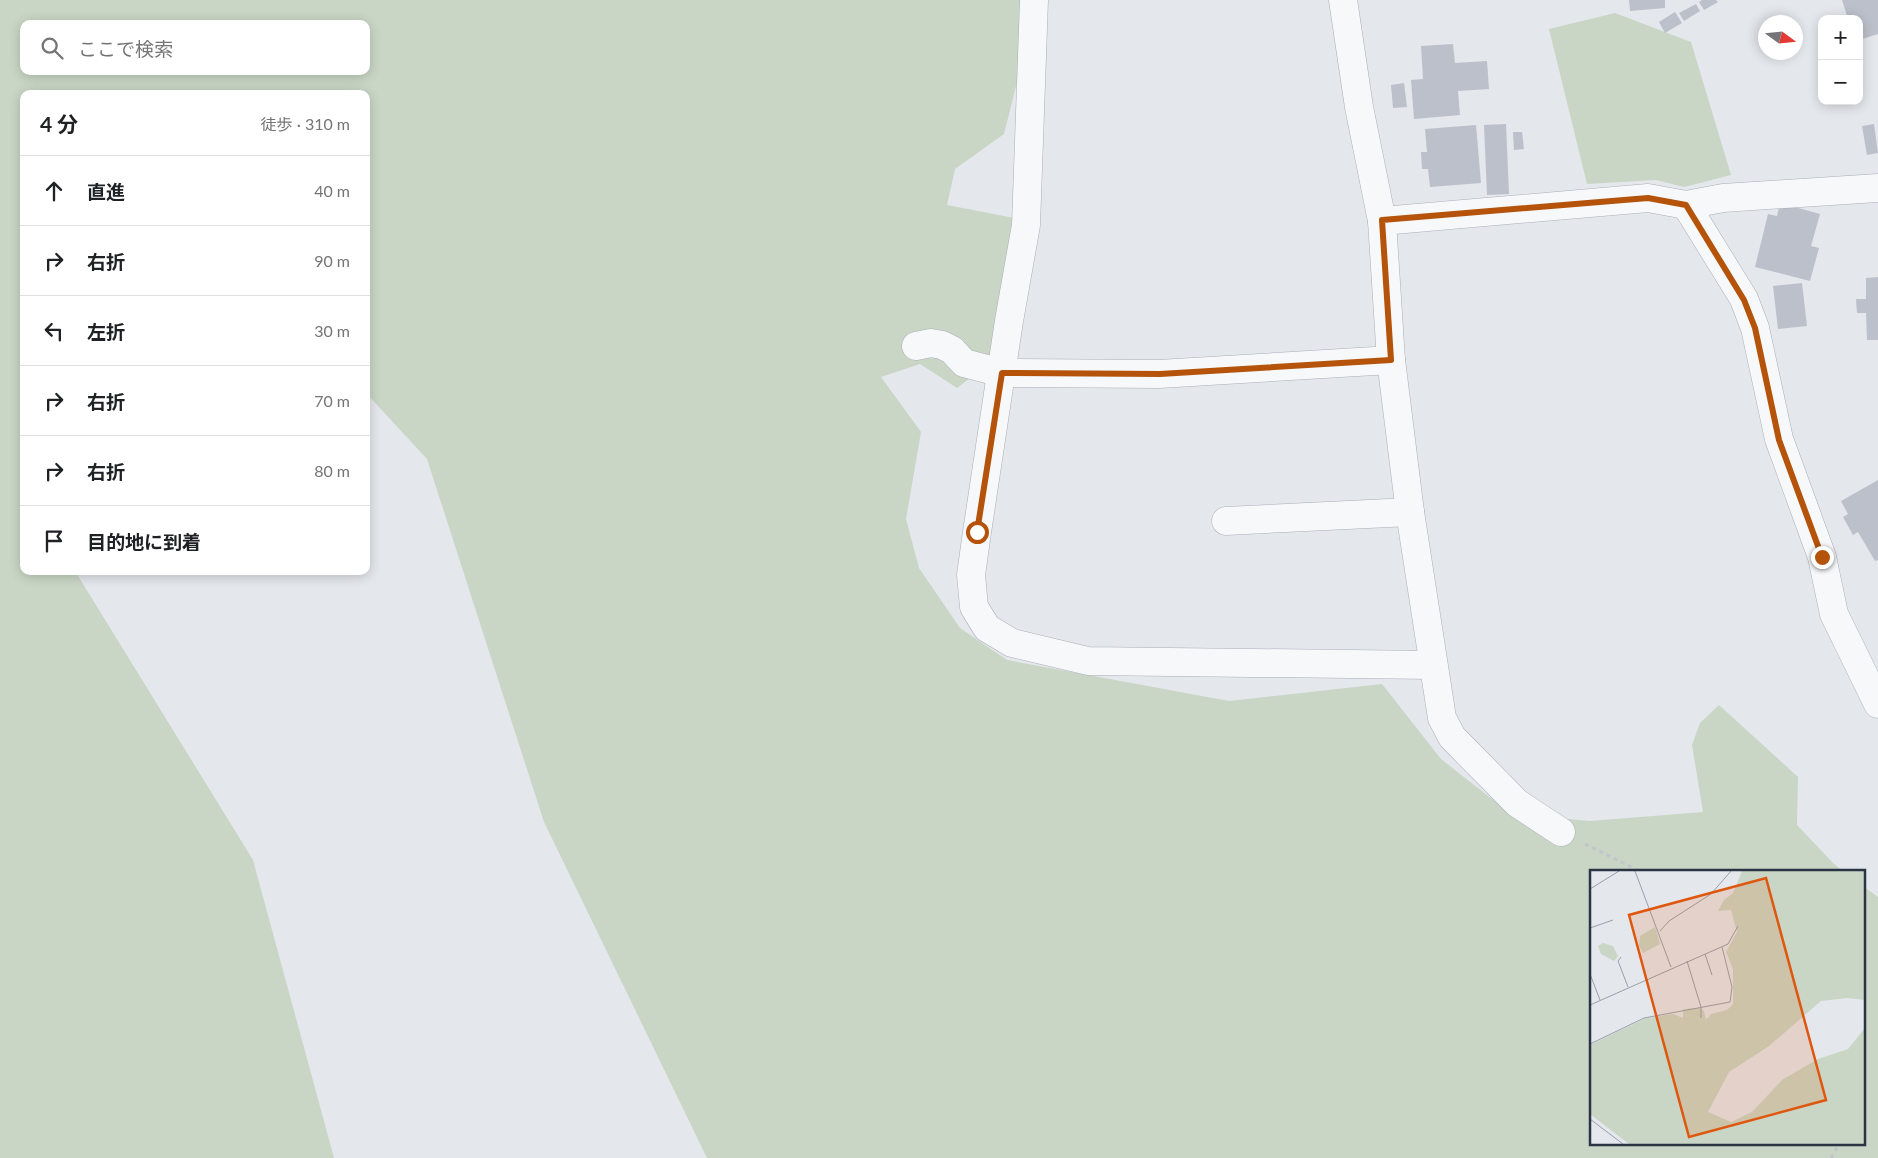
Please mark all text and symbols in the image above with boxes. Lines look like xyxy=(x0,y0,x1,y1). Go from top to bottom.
north arrow xyxy=(1758,15,1803,60)
map controls xyxy=(1818,15,1863,105)
button: + xyxy=(1818,15,1863,60)
search box xyxy=(20,20,370,75)
icon: search xyxy=(38,34,66,62)
text: ここで検索 xyxy=(78,37,173,60)
button: − xyxy=(1818,60,1863,105)
text: 4 分 xyxy=(40,111,78,136)
text: 徒歩 · 310 m xyxy=(261,114,350,133)
icon: ahead xyxy=(40,177,68,205)
text: 直進 xyxy=(87,180,125,203)
text: 40 m xyxy=(314,181,350,200)
icon: right xyxy=(40,247,68,275)
text: 右折 xyxy=(87,250,125,273)
text: 90 m xyxy=(314,251,350,270)
icon: left xyxy=(40,317,68,345)
text: 左折 xyxy=(87,320,125,343)
text: 30 m xyxy=(314,321,350,340)
icon: right xyxy=(40,387,68,415)
text: 右折 xyxy=(87,390,125,413)
text: 70 m xyxy=(314,391,350,410)
icon: right xyxy=(40,457,68,485)
text: 右折 xyxy=(87,460,125,483)
text: 80 m xyxy=(314,461,350,480)
route start xyxy=(966,521,989,544)
icon: arrive xyxy=(40,527,68,555)
text: 目的地に到着 xyxy=(87,530,201,553)
route end xyxy=(1811,546,1834,569)
inset map xyxy=(1590,870,1866,1146)

